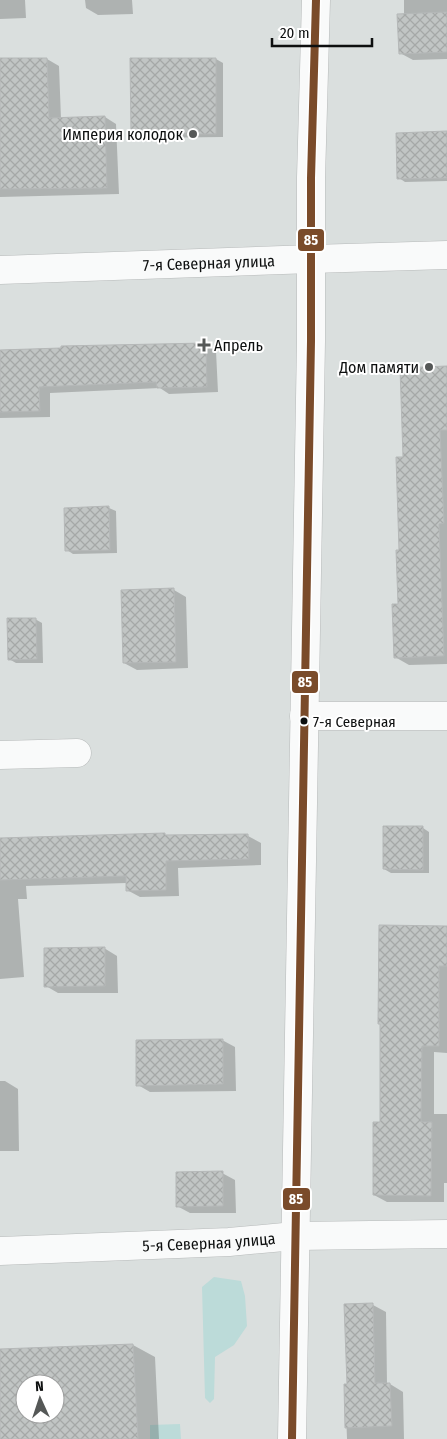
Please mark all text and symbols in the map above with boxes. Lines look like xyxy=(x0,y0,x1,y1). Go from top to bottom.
scale bar xyxy=(272,15,372,47)
text: 20 m xyxy=(280,24,310,42)
place label: Империя колодок xyxy=(62,125,183,144)
marker: Империя колодок xyxy=(187,128,199,140)
line badge: 85 xyxy=(297,228,325,252)
text: 85 xyxy=(304,232,318,249)
street label: 7-я Северная улица xyxy=(142,251,275,275)
place label: Апрель xyxy=(214,336,263,355)
marker: Апрель xyxy=(198,339,210,351)
place label: Дом памяти xyxy=(338,358,419,377)
marker: Дом памяти xyxy=(423,361,435,373)
line badge: 85 xyxy=(291,670,319,694)
text: 85 xyxy=(298,674,312,691)
place label: 7-я Северная xyxy=(313,713,396,731)
marker: 7-я Северная xyxy=(299,716,309,726)
line badge: 85 xyxy=(282,1187,311,1211)
text: 85 xyxy=(289,1191,303,1208)
street label: 5-я Северная улица xyxy=(142,1229,276,1255)
north arrow xyxy=(15,1374,65,1424)
text: N xyxy=(35,1378,44,1395)

